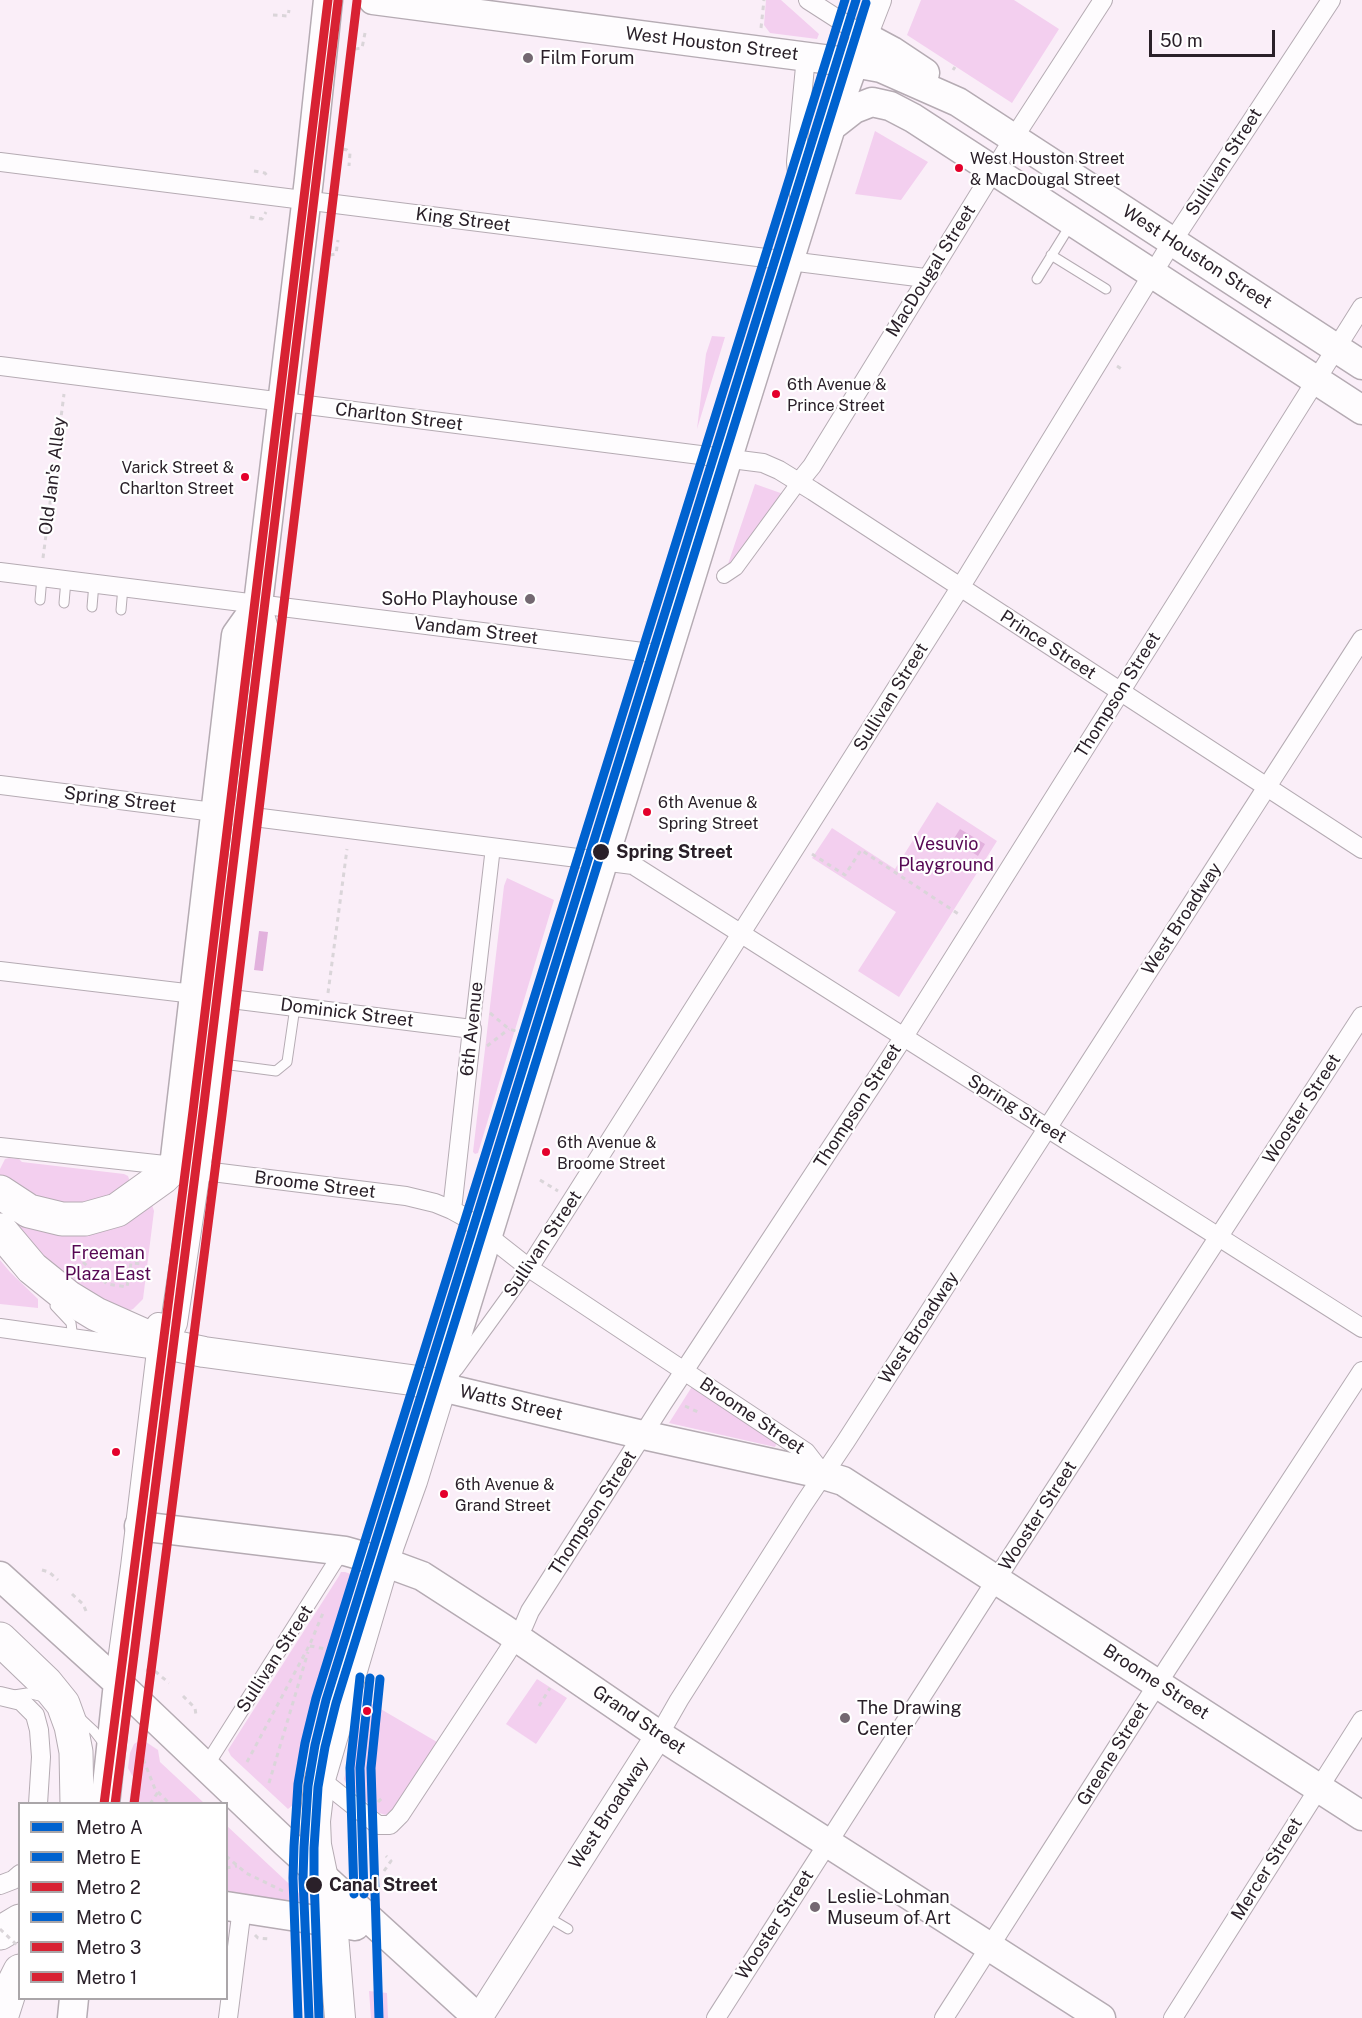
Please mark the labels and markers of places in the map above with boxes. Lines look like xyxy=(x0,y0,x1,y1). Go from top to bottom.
place label: Film Forum xyxy=(540,47,634,69)
marker: Film Forum xyxy=(521,51,535,65)
place label: West Houston Street & MacDougal Street xyxy=(970,149,1125,187)
marker: West Houston Street & MacDougal Street xyxy=(953,162,965,174)
place label: 6th Avenue & Prince Street xyxy=(787,375,886,413)
marker: 6th Avenue & Prince Street xyxy=(770,388,782,400)
place label: Varick Street & Charlton Street xyxy=(120,458,234,496)
marker: Varick Street & Charlton Street xyxy=(239,471,251,483)
place label: SoHo Playhouse xyxy=(381,588,518,610)
marker: SoHo Playhouse xyxy=(523,592,537,606)
place label: 6th Avenue & Spring Street xyxy=(658,793,758,831)
marker: 6th Avenue & Spring Street xyxy=(641,806,653,818)
place label: Spring Street xyxy=(616,841,733,863)
marker: Spring Street xyxy=(591,842,611,862)
place label: 6th Avenue & Broome Street xyxy=(557,1133,665,1171)
marker: 6th Avenue & Broome Street xyxy=(540,1146,552,1158)
unlabelled marker xyxy=(110,1446,122,1458)
place label: 6th Avenue & Grand Street xyxy=(455,1475,554,1513)
marker: 6th Avenue & Grand Street xyxy=(438,1488,450,1500)
place label: The Drawing Center xyxy=(857,1697,962,1740)
unlabelled marker xyxy=(361,1705,373,1717)
marker: The Drawing Center xyxy=(838,1711,852,1725)
place label: Canal Street xyxy=(329,1874,438,1896)
marker: Canal Street xyxy=(304,1875,324,1895)
place label: Leslie-Lohman Museum of Art xyxy=(827,1886,951,1928)
marker: Leslie-Lohman Museum of Art xyxy=(808,1900,822,1914)

